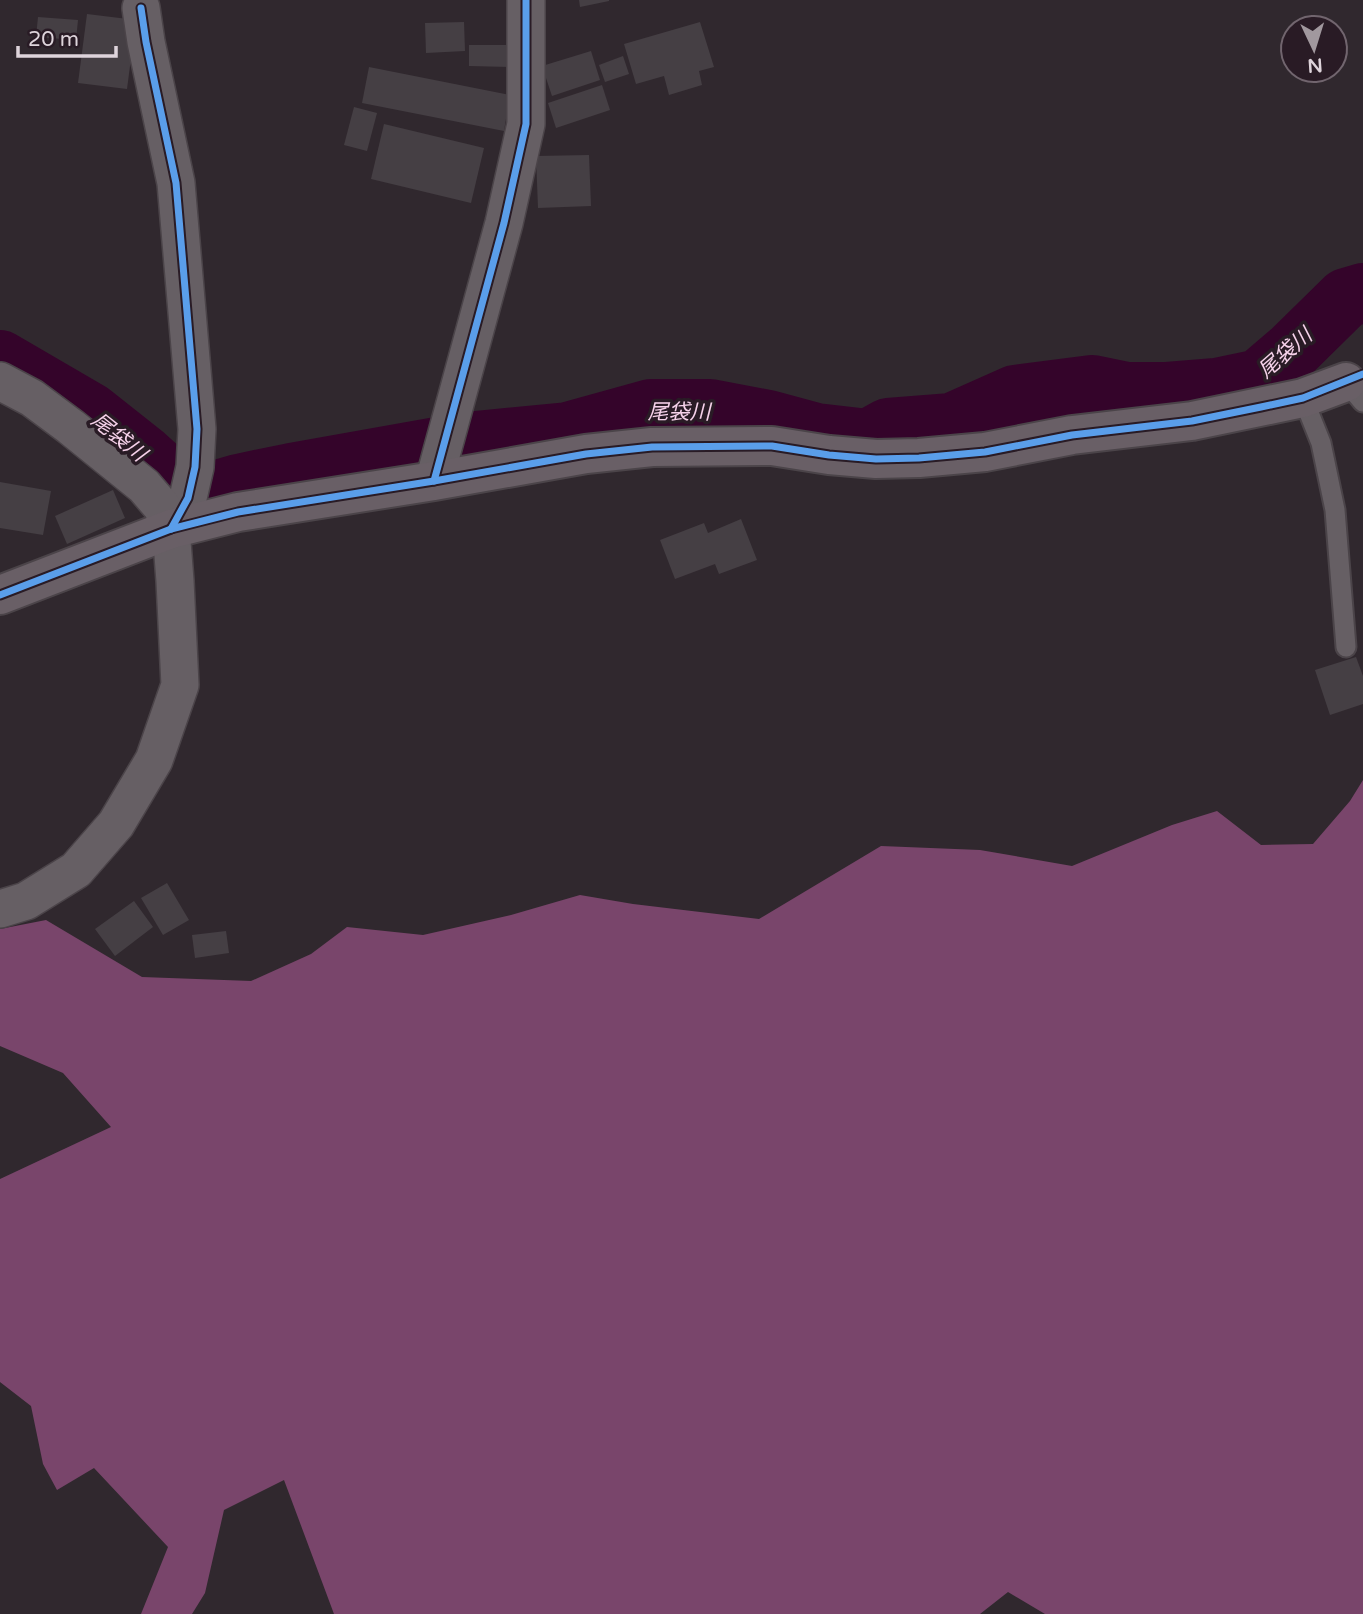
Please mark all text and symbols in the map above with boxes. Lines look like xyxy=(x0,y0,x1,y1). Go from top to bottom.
scale bar xyxy=(18,14,116,58)
north arrow xyxy=(1279,14,1349,84)
text: 20 m xyxy=(28,27,79,52)
text: N xyxy=(1307,53,1323,76)
water label: 尾袋川 xyxy=(1253,322,1319,383)
water label: 尾袋川 xyxy=(648,400,712,425)
water label: 尾袋川 xyxy=(86,408,153,468)

